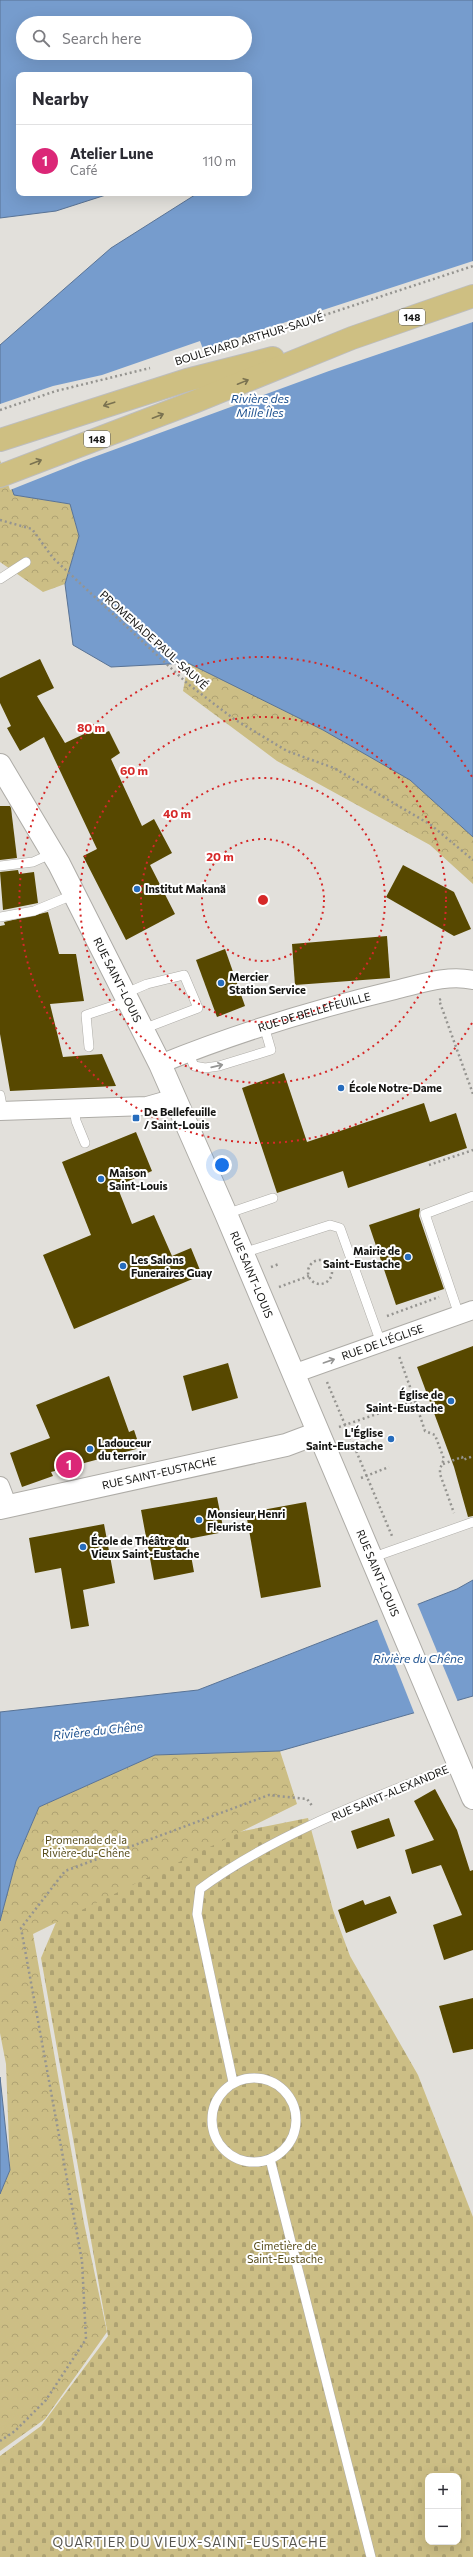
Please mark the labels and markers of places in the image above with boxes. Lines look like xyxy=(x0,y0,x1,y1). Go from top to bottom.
place label: Institut Makanä xyxy=(145,882,226,895)
marker: Institut Makanä xyxy=(132,884,142,894)
centre of rings xyxy=(256,893,270,907)
place label: Mercier Station Service xyxy=(229,970,306,996)
marker: Mercier Station Service xyxy=(216,978,226,988)
place label: École Notre-Dame xyxy=(349,1080,442,1094)
marker: École Notre-Dame xyxy=(336,1083,346,1093)
place label: De Bellefeuille / Saint-Louis xyxy=(144,1105,216,1131)
marker: De Bellefeuille / Saint-Louis xyxy=(131,1113,141,1123)
place label: Maison Saint-Louis xyxy=(109,1166,168,1192)
marker: Maison Saint-Louis xyxy=(96,1174,106,1184)
place label: Mairie de Saint-Eustache xyxy=(323,1244,400,1270)
marker: Mairie de Saint-Eustache xyxy=(403,1252,413,1262)
place label: Les Salons Funeraires Guay xyxy=(131,1253,212,1279)
marker: Les Salons Funeraires Guay xyxy=(118,1261,128,1271)
place label: Église de Saint-Eustache xyxy=(366,1387,443,1414)
marker: Église de Saint-Eustache xyxy=(446,1396,456,1406)
place label: L'Église Saint-Eustache xyxy=(306,1425,383,1452)
marker: L'Église Saint-Eustache xyxy=(386,1434,396,1444)
place label: Ladouceur du terroir xyxy=(98,1436,152,1462)
marker: Ladouceur du terroir xyxy=(85,1444,95,1454)
pin: 1 xyxy=(56,1450,82,1480)
place label: Monsieur Henri Fleuriste xyxy=(207,1507,285,1533)
marker: Monsieur Henri Fleuriste xyxy=(194,1515,204,1525)
place label: École de Théâtre du Vieux Saint-Eustache xyxy=(91,1533,199,1560)
marker: École de Théâtre du Vieux Saint-Eustache xyxy=(78,1542,88,1552)

